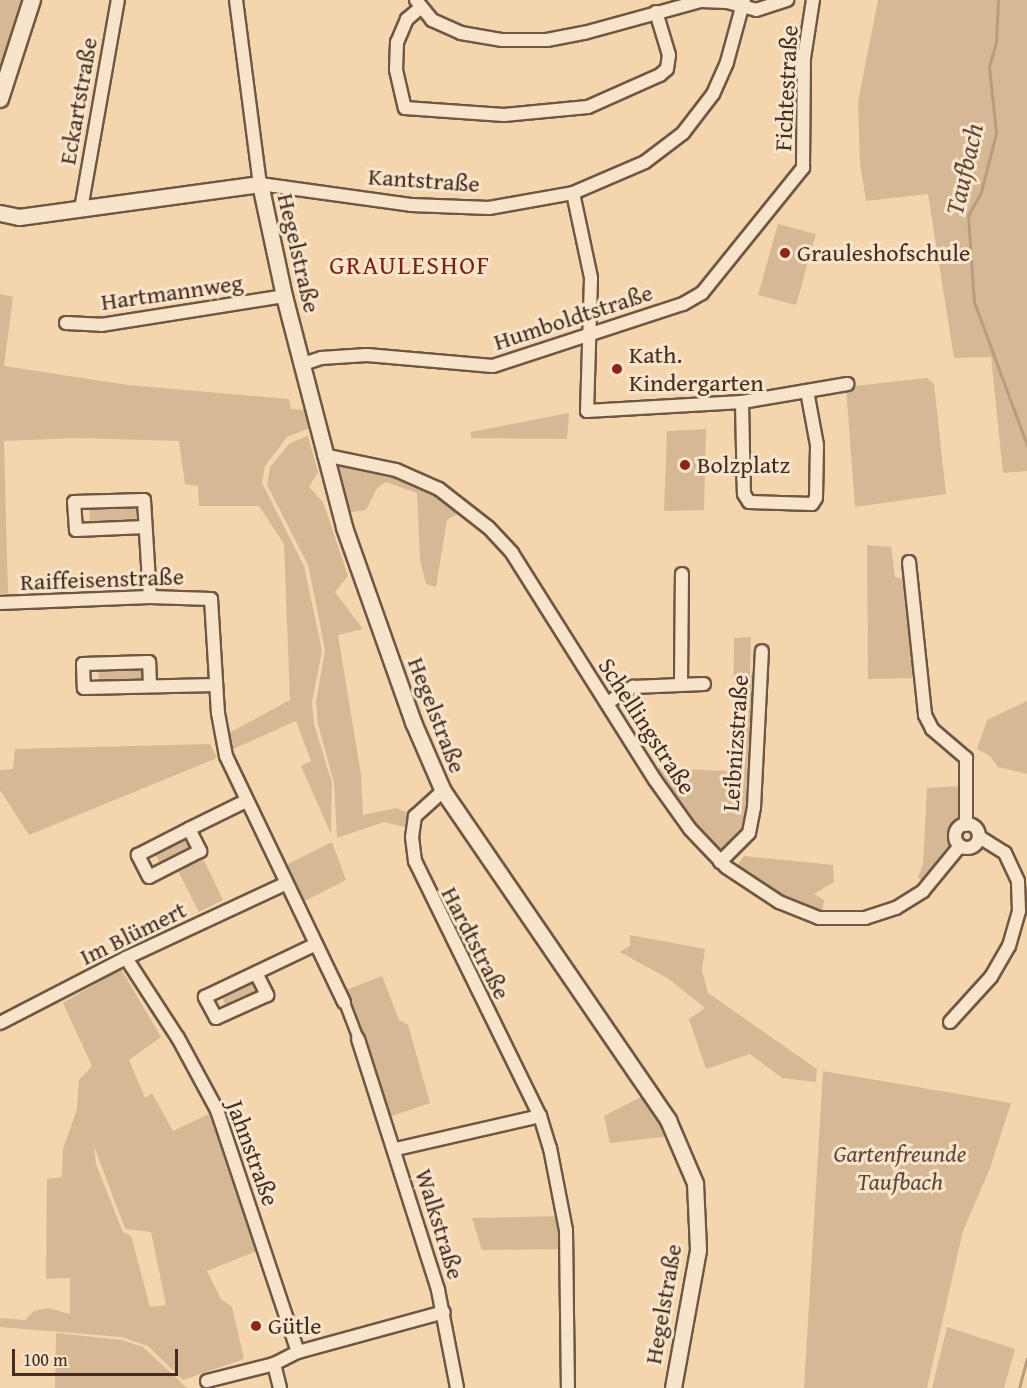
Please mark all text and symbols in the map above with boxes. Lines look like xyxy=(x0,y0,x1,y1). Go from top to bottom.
street label: Fichtestraße xyxy=(768,24,804,152)
street label: Eckartstraße xyxy=(53,35,103,167)
water label: Taufbach xyxy=(938,120,990,218)
street label: Kantstraße xyxy=(367,162,481,198)
street label: Hegelstraße xyxy=(271,191,327,315)
place label: Grauleshofschule xyxy=(797,239,970,267)
marker: Grauleshofschule xyxy=(778,246,792,260)
district label: GRAULESHOF xyxy=(329,249,491,281)
street label: Hartmannweg xyxy=(99,268,245,316)
street label: Humboldtstraße xyxy=(490,278,656,356)
place label: Kath. Kindergarten xyxy=(629,341,764,397)
marker: Kath. Kindergarten xyxy=(610,362,624,376)
place label: Bolzplatz xyxy=(697,451,790,479)
marker: Bolzplatz xyxy=(678,458,692,472)
street label: Raiffeisenstraße xyxy=(20,562,184,596)
street label: Schellingstraße xyxy=(592,652,702,800)
street label: Hegelstraße xyxy=(402,653,472,777)
street label: Leibnizstraße xyxy=(716,674,754,812)
street label: Hardtstraße xyxy=(435,882,517,1004)
street label: Im Blümert xyxy=(75,895,191,971)
street label: Jahnstraße xyxy=(221,1096,285,1210)
park label: Gartenfreunde Taufbach xyxy=(834,1140,966,1196)
street label: Walkstraße xyxy=(410,1165,470,1283)
street label: Hegelstraße xyxy=(638,1242,688,1366)
place label: Gütle xyxy=(268,1312,322,1340)
marker: Gütle xyxy=(249,1319,263,1333)
scale bar xyxy=(15,1337,182,1375)
text: 100 m xyxy=(23,1346,68,1373)

